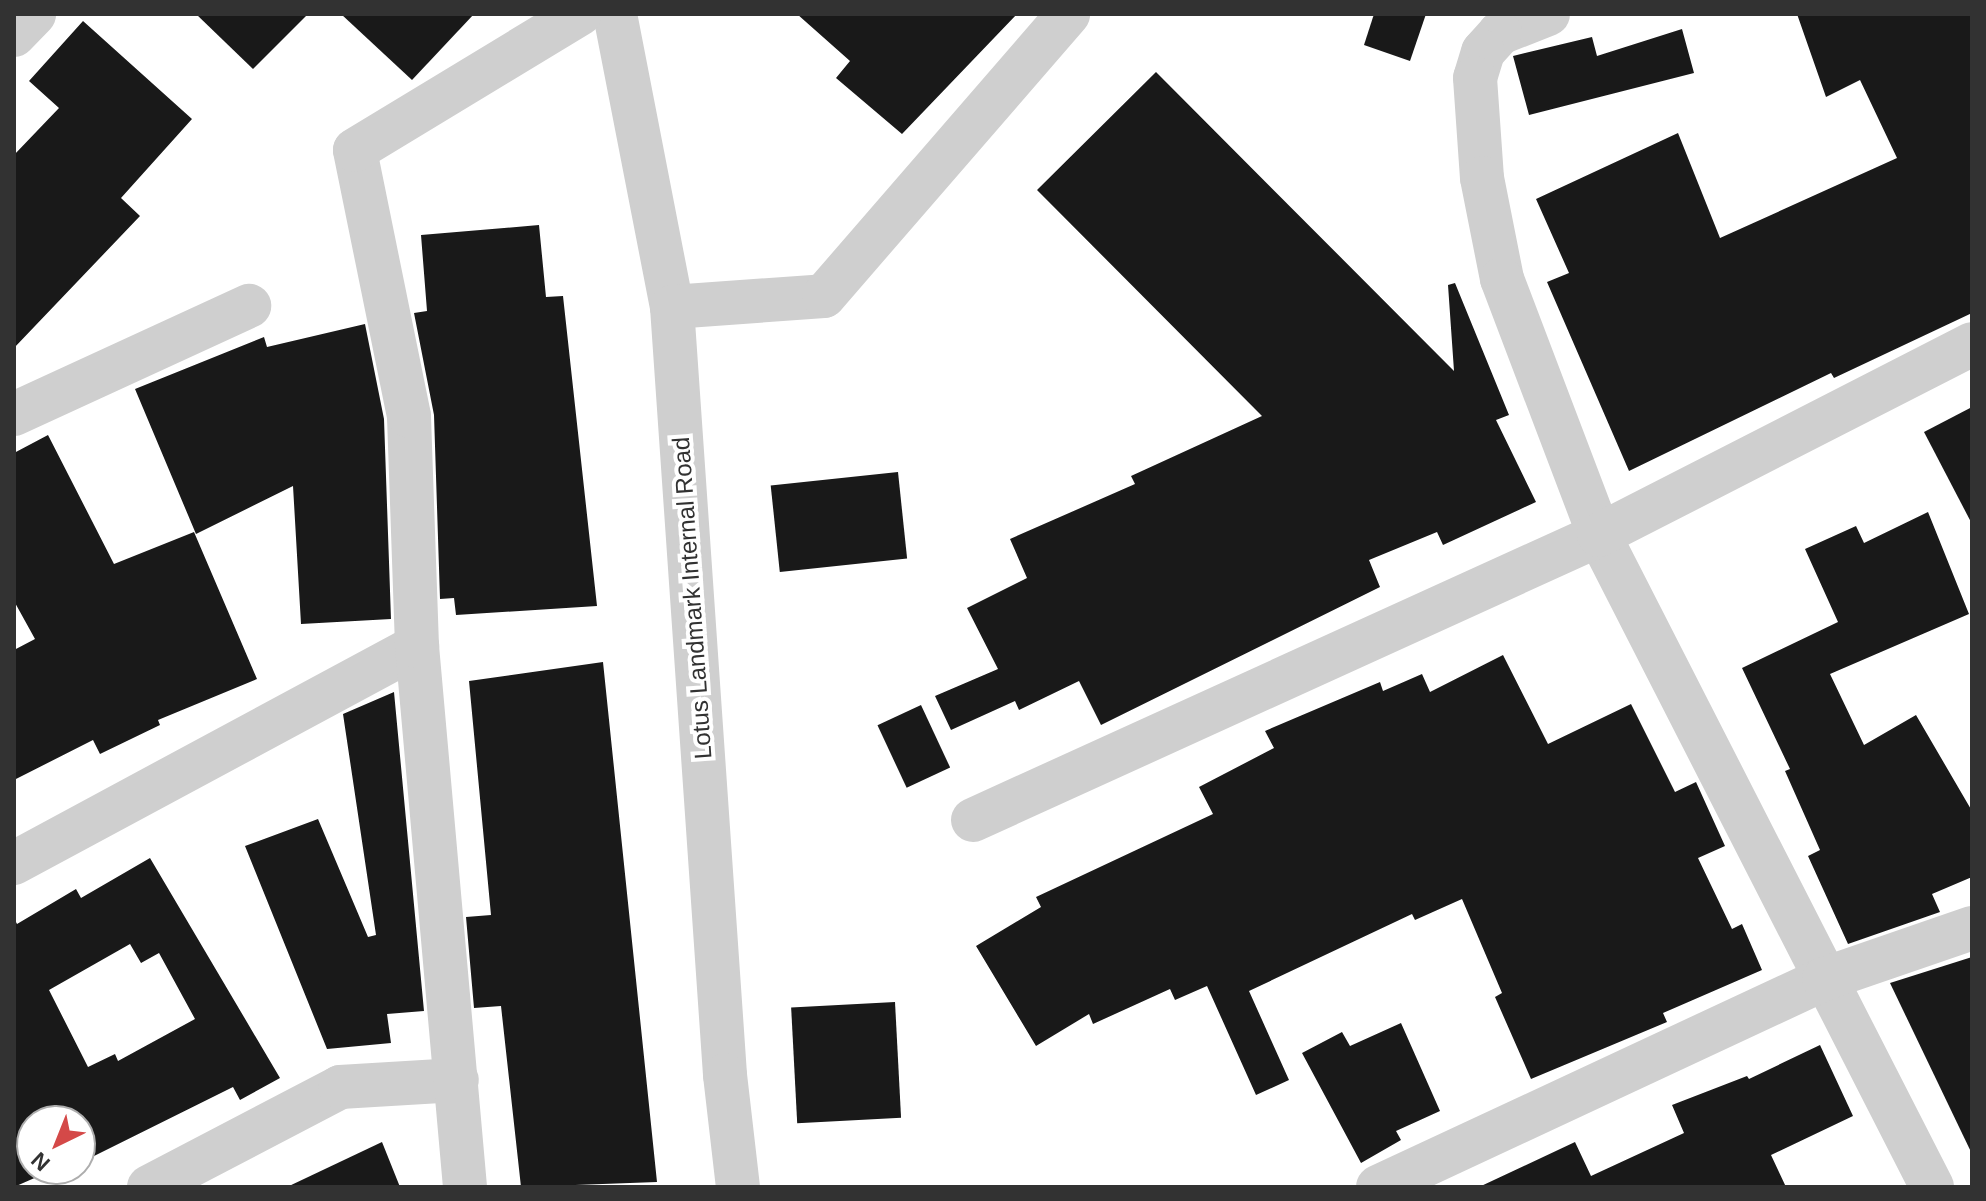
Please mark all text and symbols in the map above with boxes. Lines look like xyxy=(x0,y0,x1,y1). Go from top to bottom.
street label: Lotus Landmark Internal Road xyxy=(666,436,718,760)
north arrow xyxy=(16,1105,96,1185)
text: N xyxy=(26,1147,55,1176)

